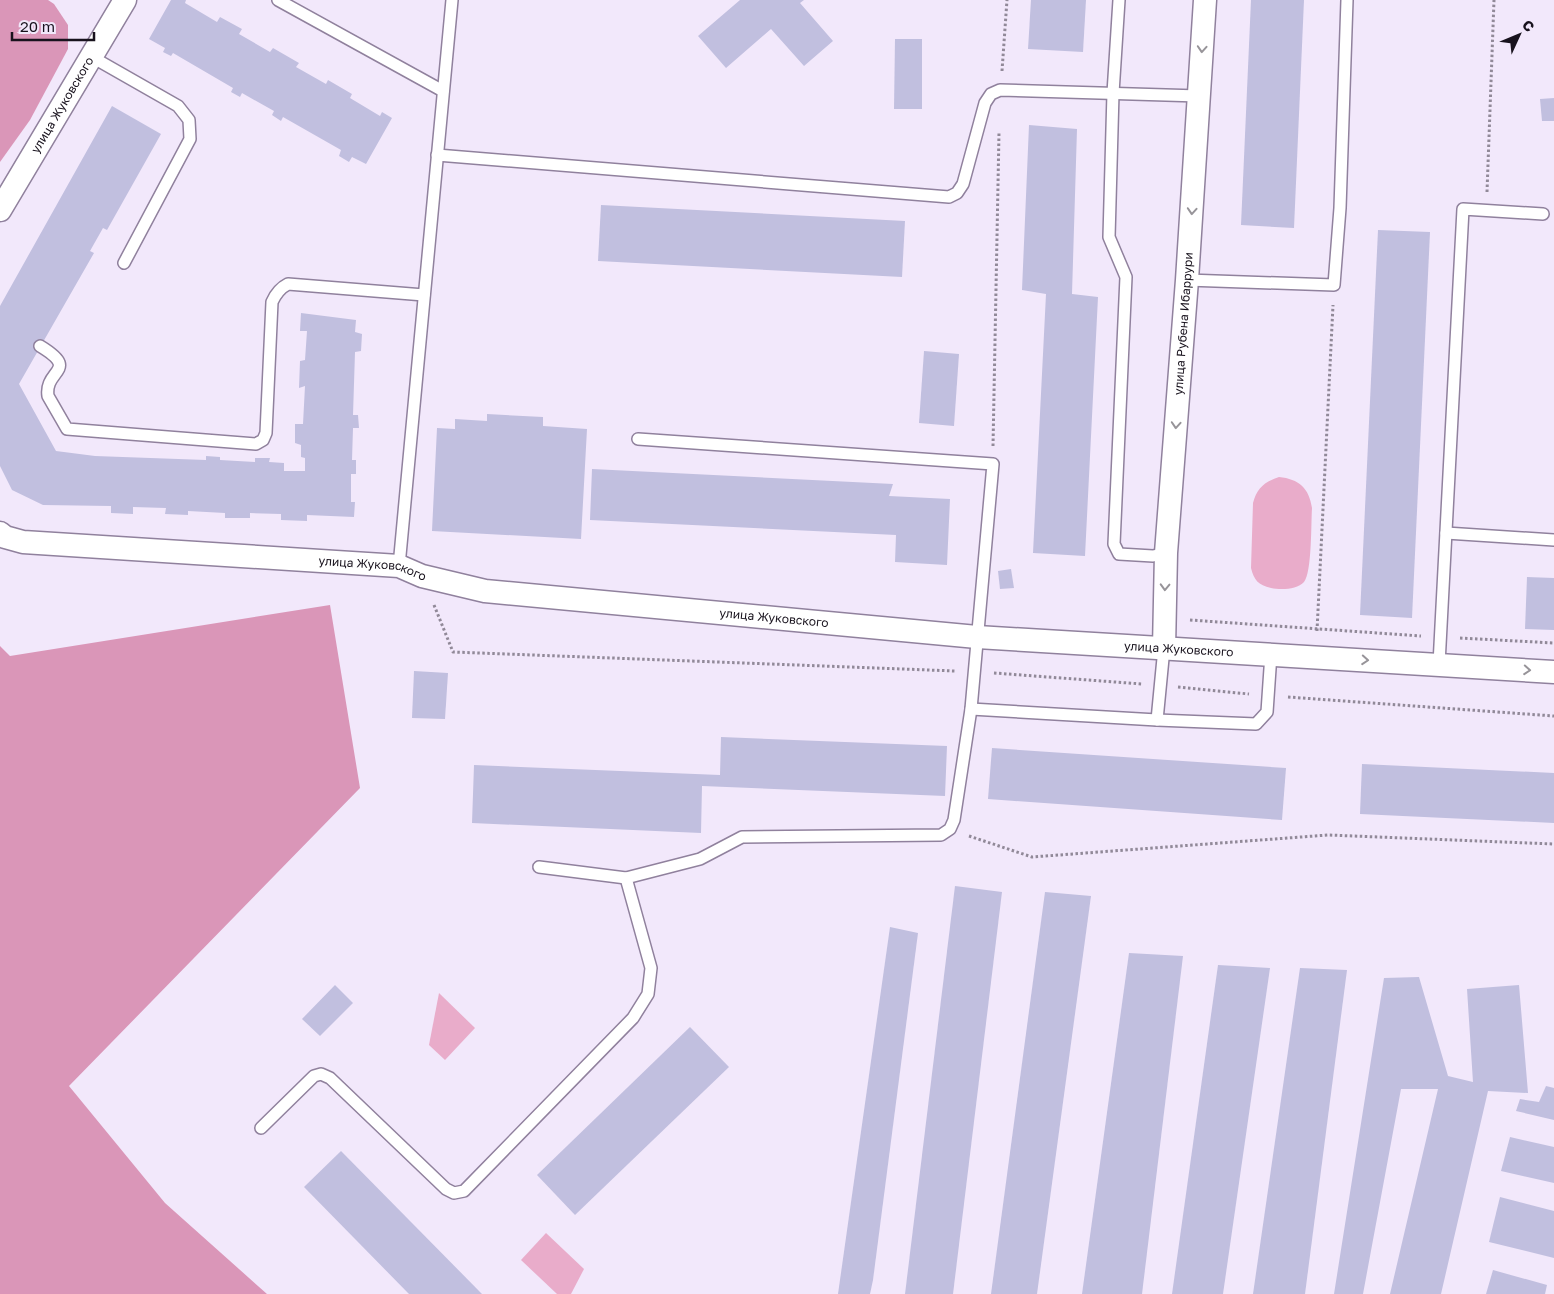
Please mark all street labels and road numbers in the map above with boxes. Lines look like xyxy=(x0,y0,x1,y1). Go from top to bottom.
street label: улица Жуковского xyxy=(27,54,96,156)
street label: улица Рубена Ибаррури xyxy=(1170,252,1196,396)
street label: улица Жуковского xyxy=(318,553,428,584)
street label: улица Жуковского xyxy=(719,605,829,630)
street label: улица Жуковского xyxy=(1124,638,1234,660)

